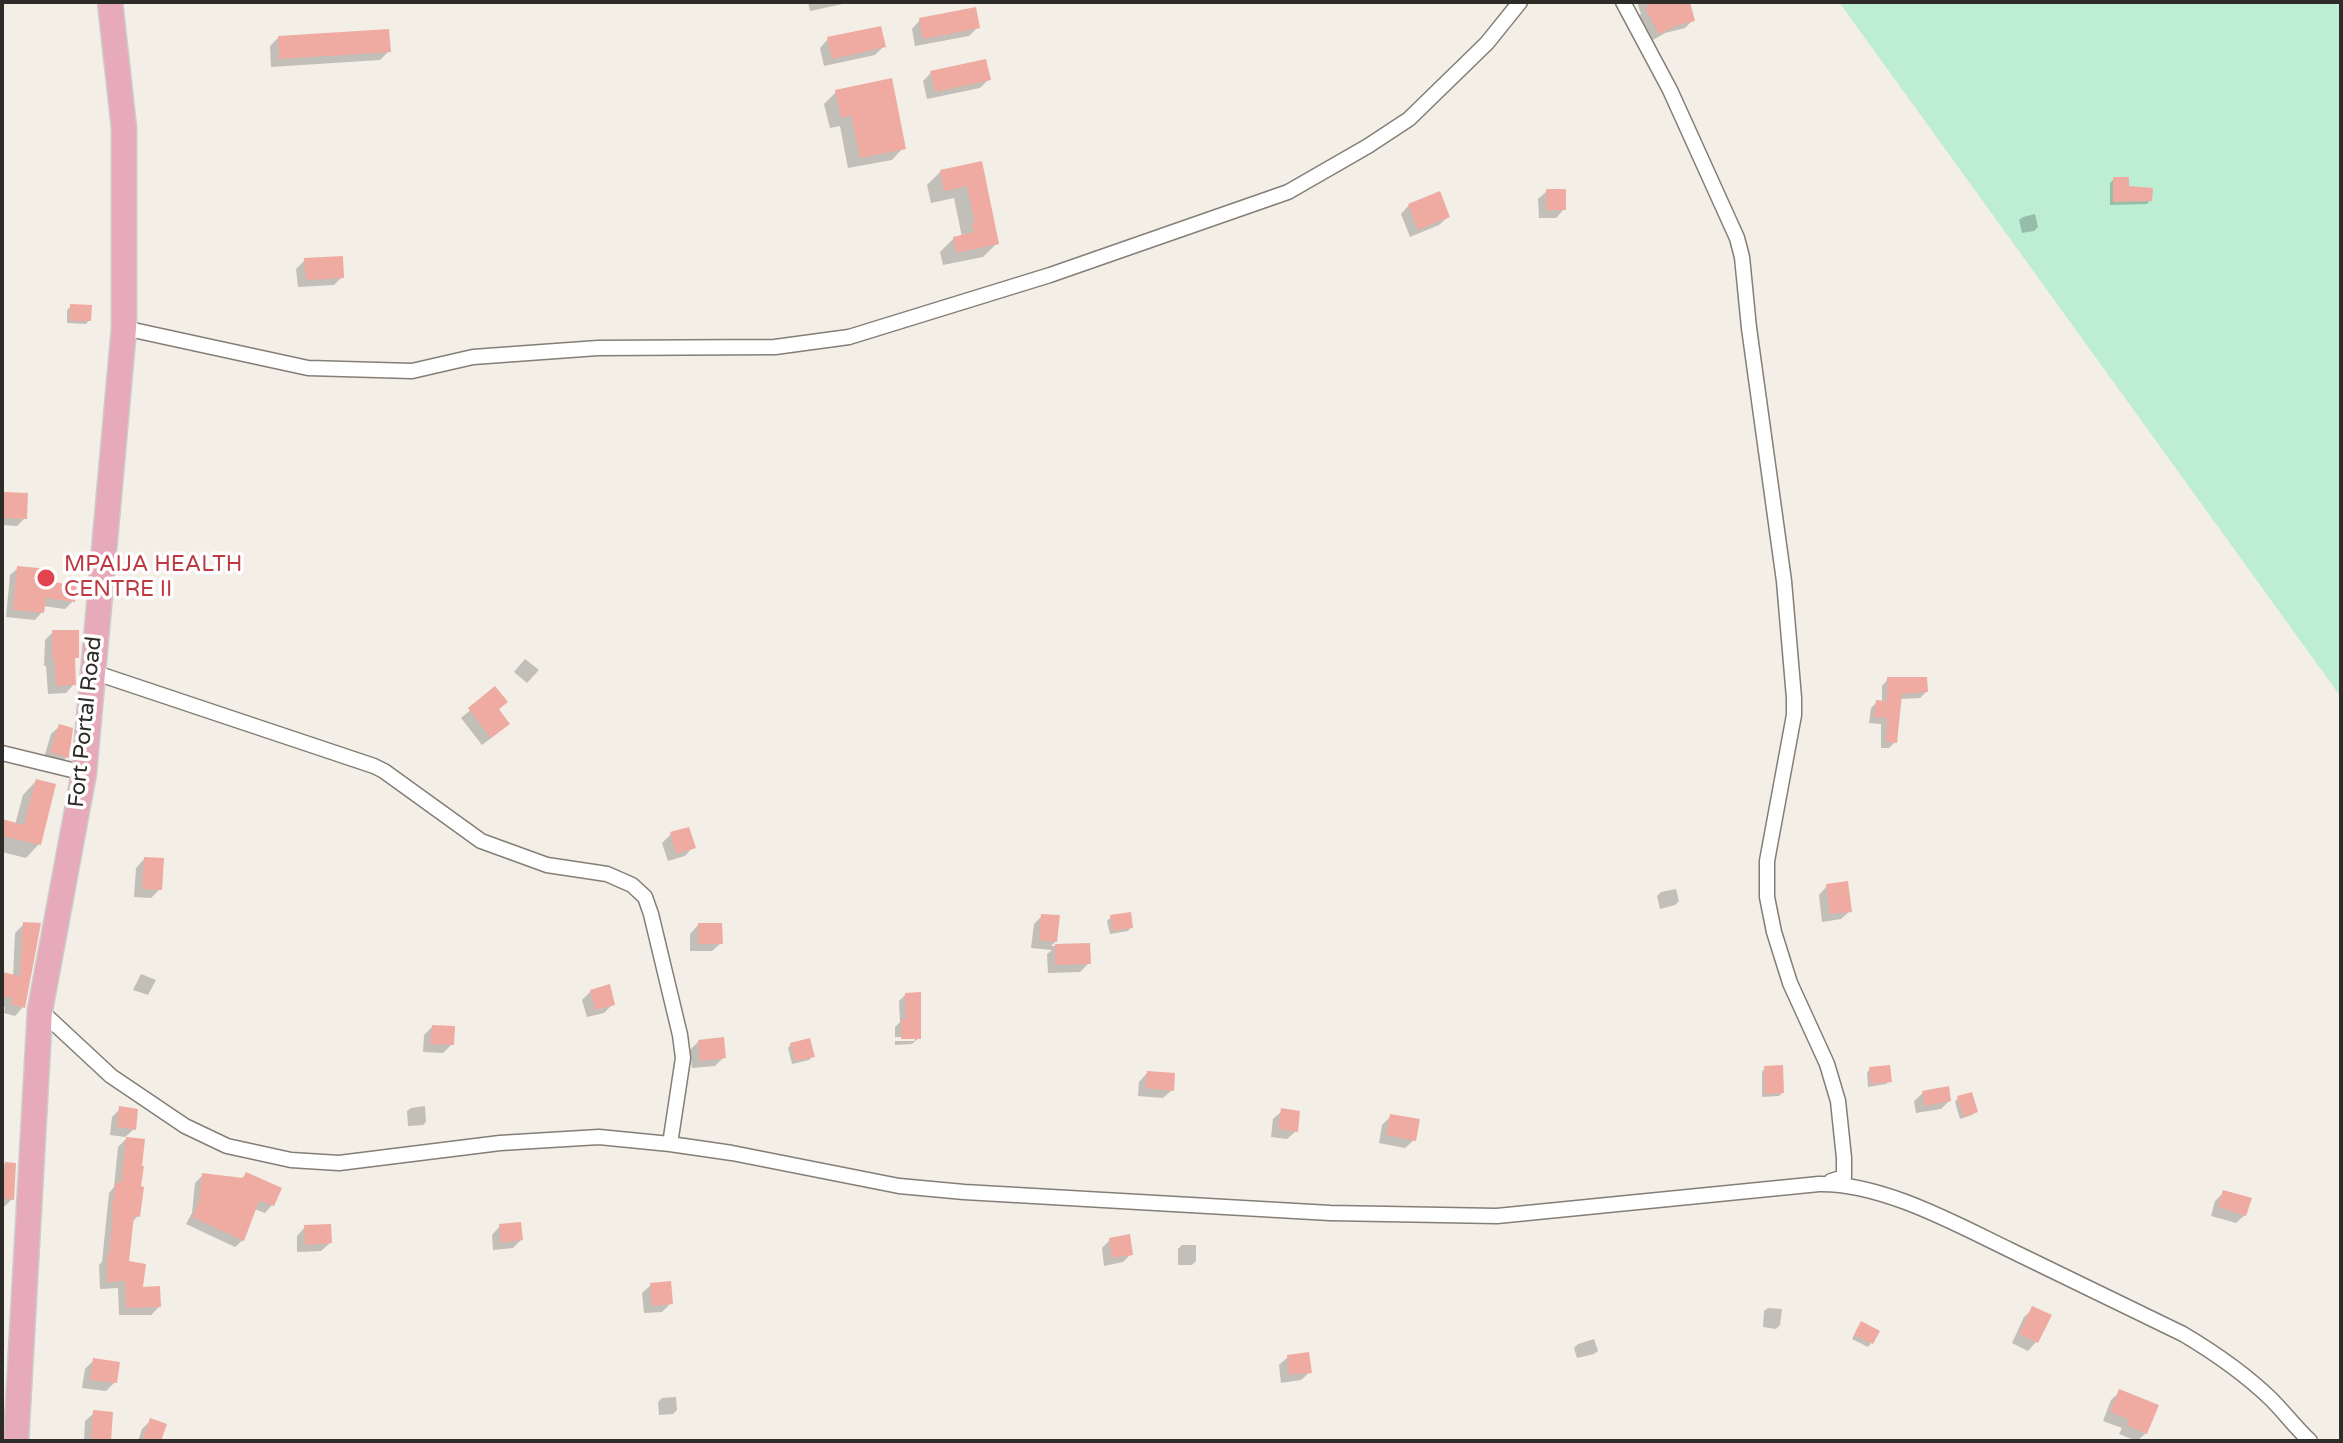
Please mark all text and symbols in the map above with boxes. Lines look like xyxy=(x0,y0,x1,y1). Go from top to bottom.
place label: MPAIJA HEALTH CENTRE II xyxy=(64,552,242,604)
marker: MPAIJA HEALTH CENTRE II xyxy=(35,567,57,589)
street label: Fort Portal Road xyxy=(64,635,108,809)

